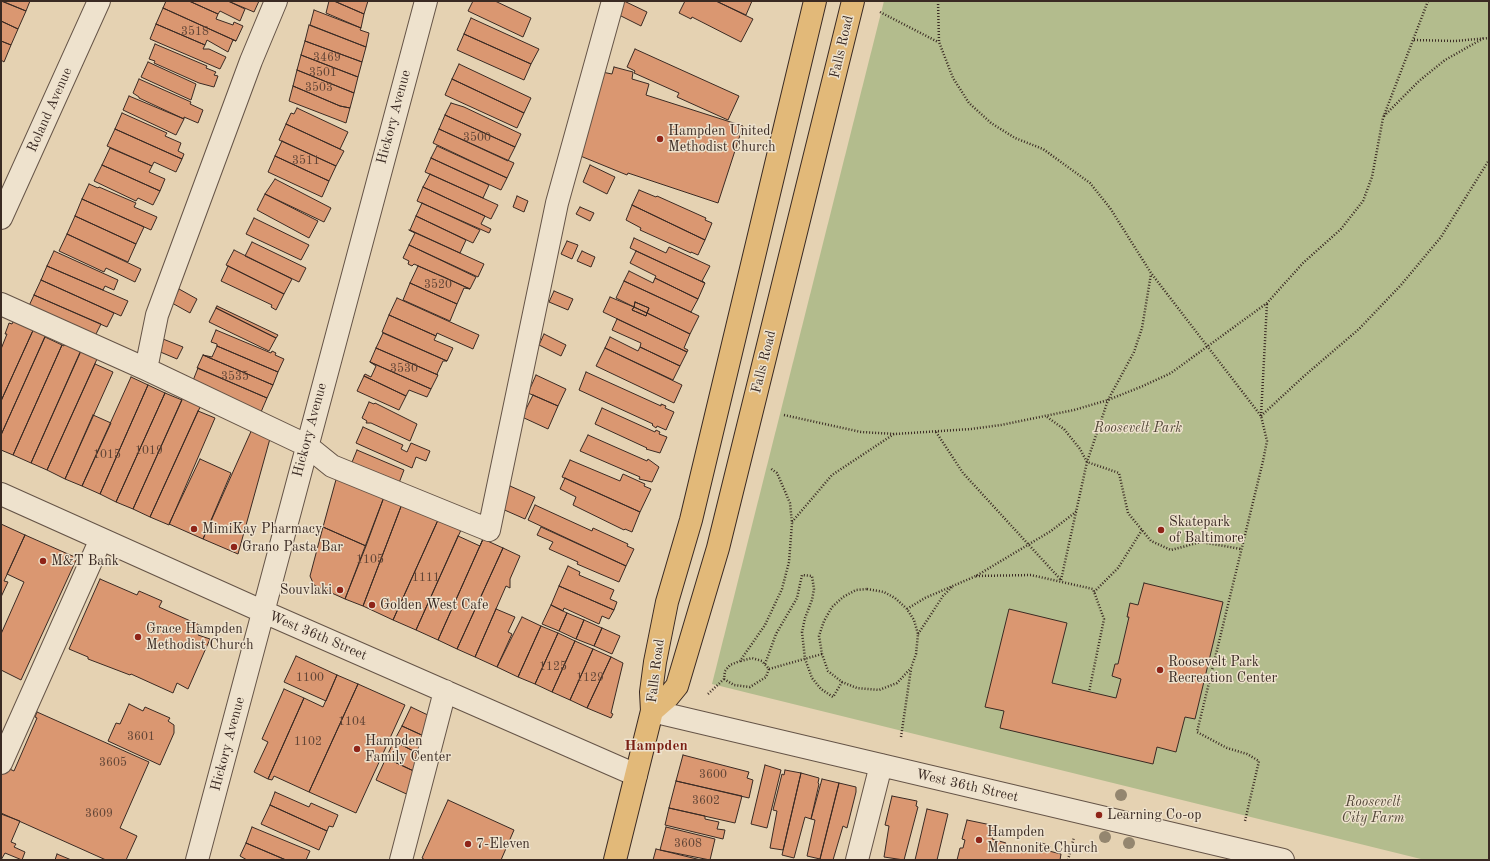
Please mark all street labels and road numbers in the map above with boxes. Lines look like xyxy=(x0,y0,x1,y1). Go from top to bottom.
street label: Falls Road xyxy=(827,14,857,80)
street label: Roland Avenue xyxy=(24,65,76,155)
street label: Hickory Avenue xyxy=(373,68,415,166)
street label: Falls Road xyxy=(748,329,780,395)
street label: Hickory Avenue xyxy=(289,381,331,479)
street label: West 36th Street xyxy=(267,608,369,664)
street label: Falls Road xyxy=(644,638,668,704)
street label: Hickory Avenue xyxy=(207,695,249,793)
street label: West 36th Street xyxy=(914,766,1020,806)

